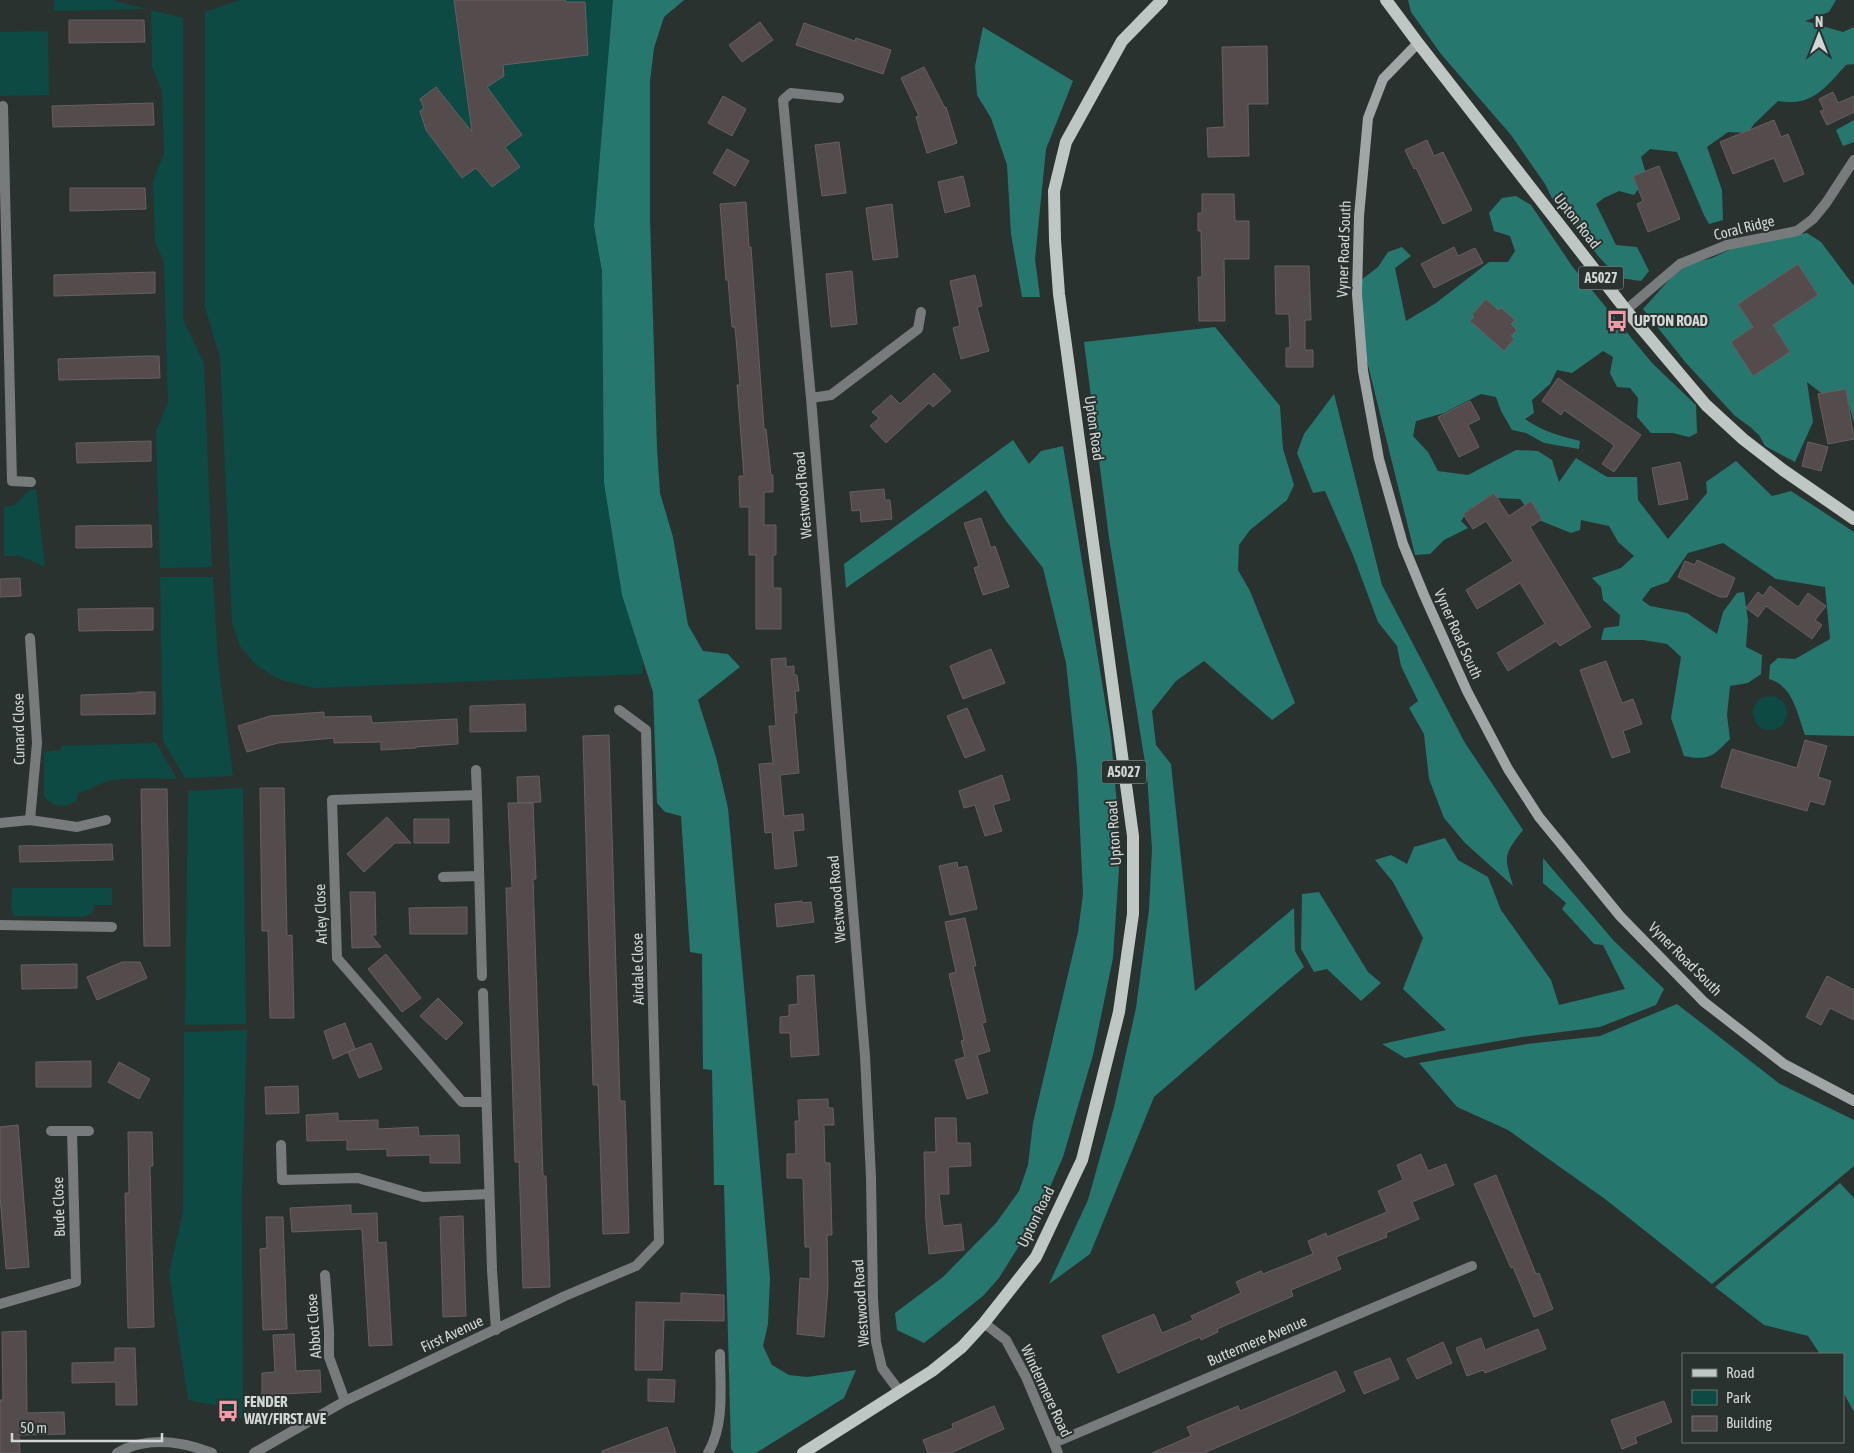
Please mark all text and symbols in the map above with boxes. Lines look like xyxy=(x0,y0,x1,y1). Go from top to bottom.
north arrow xyxy=(1794,10,1844,60)
text: N xyxy=(1815,14,1823,30)
street label: Upton Road xyxy=(1551,190,1604,252)
street label: Vyner Road South xyxy=(1333,200,1354,298)
street label: Coral Ridge xyxy=(1712,212,1776,243)
road number: A5027 xyxy=(1578,266,1624,290)
bus stop icon: UPTON ROAD xyxy=(1604,308,1630,334)
place label: UPTON ROAD xyxy=(1634,312,1708,329)
street label: Upton Road xyxy=(1082,394,1107,461)
street label: Westwood Road xyxy=(790,451,815,539)
street label: Vyner Road South xyxy=(1431,586,1486,682)
street label: Cunard Close xyxy=(9,693,28,765)
road number: A5027 xyxy=(1102,760,1146,784)
street label: Upton Road xyxy=(1103,800,1124,866)
street label: Westwood Road xyxy=(824,855,849,943)
street label: Arley Close xyxy=(311,883,330,944)
street label: Vyner Road South xyxy=(1645,918,1726,999)
street label: Airdale Close xyxy=(628,933,647,1005)
street label: Bude Close xyxy=(49,1177,68,1237)
street label: Upton Road xyxy=(1014,1184,1057,1250)
street label: Westwood Road xyxy=(849,1259,872,1347)
street label: Abbot Close xyxy=(303,1293,324,1359)
street label: First Avenue xyxy=(418,1312,486,1355)
street label: Buttermere Avenue xyxy=(1204,1312,1309,1369)
street label: Windermere Road xyxy=(1018,1342,1075,1439)
legend xyxy=(1682,1353,1844,1443)
text: Road xyxy=(1726,1364,1755,1381)
text: Park xyxy=(1726,1389,1751,1406)
place label: FENDER WAY/FIRST AVE xyxy=(243,1393,327,1427)
bus stop icon: FENDER WAY/FIRST AVE xyxy=(215,1398,241,1424)
scale bar xyxy=(12,1410,162,1442)
text: Building xyxy=(1726,1414,1772,1431)
text: 50 m xyxy=(20,1419,47,1436)

